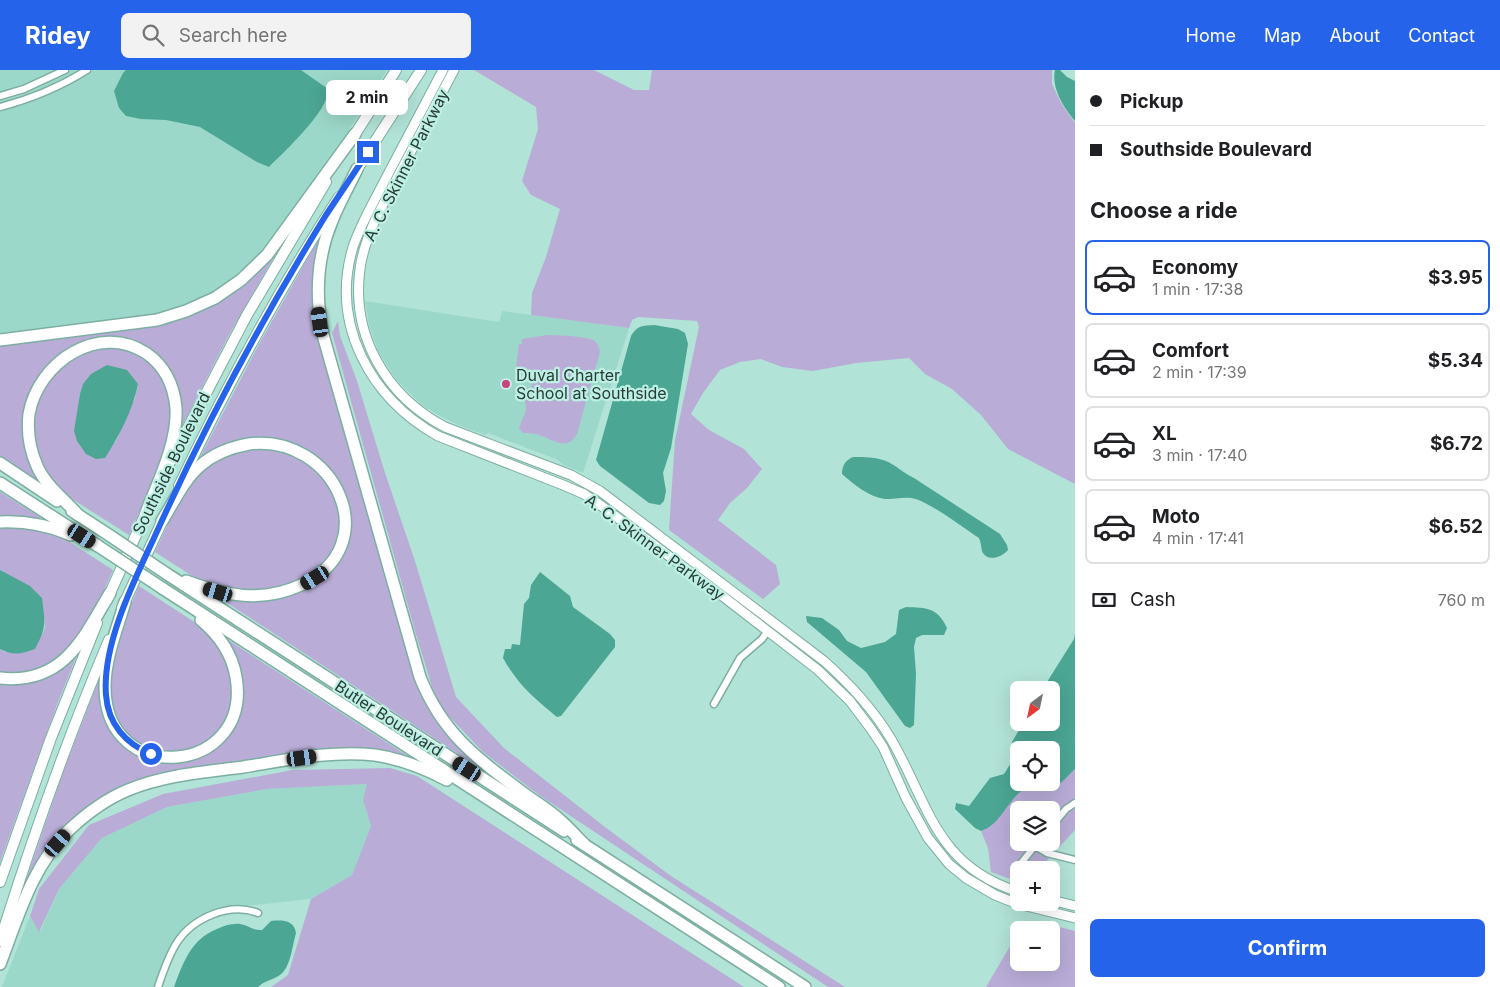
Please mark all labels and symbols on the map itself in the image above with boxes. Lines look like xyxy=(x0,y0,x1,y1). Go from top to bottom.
callout: 2 min xyxy=(327,79,409,114)
street label: A. C. Skinner Parkway xyxy=(359,86,453,244)
route end xyxy=(357,141,379,163)
car xyxy=(310,306,329,338)
place label: Duval Charter School at Southside xyxy=(516,365,667,403)
marker: Duval Charter School at Southside xyxy=(500,378,512,390)
street label: Southside Boulevard xyxy=(128,389,214,537)
street label: A. C. Skinner Parkway xyxy=(581,490,729,604)
car xyxy=(65,522,98,550)
car xyxy=(298,564,331,592)
car xyxy=(201,580,234,604)
street label: Butler Boulevard xyxy=(331,676,447,760)
north arrow xyxy=(1010,681,1060,731)
route start xyxy=(140,743,162,765)
car xyxy=(286,748,317,768)
car xyxy=(450,755,483,783)
car xyxy=(42,827,73,859)

